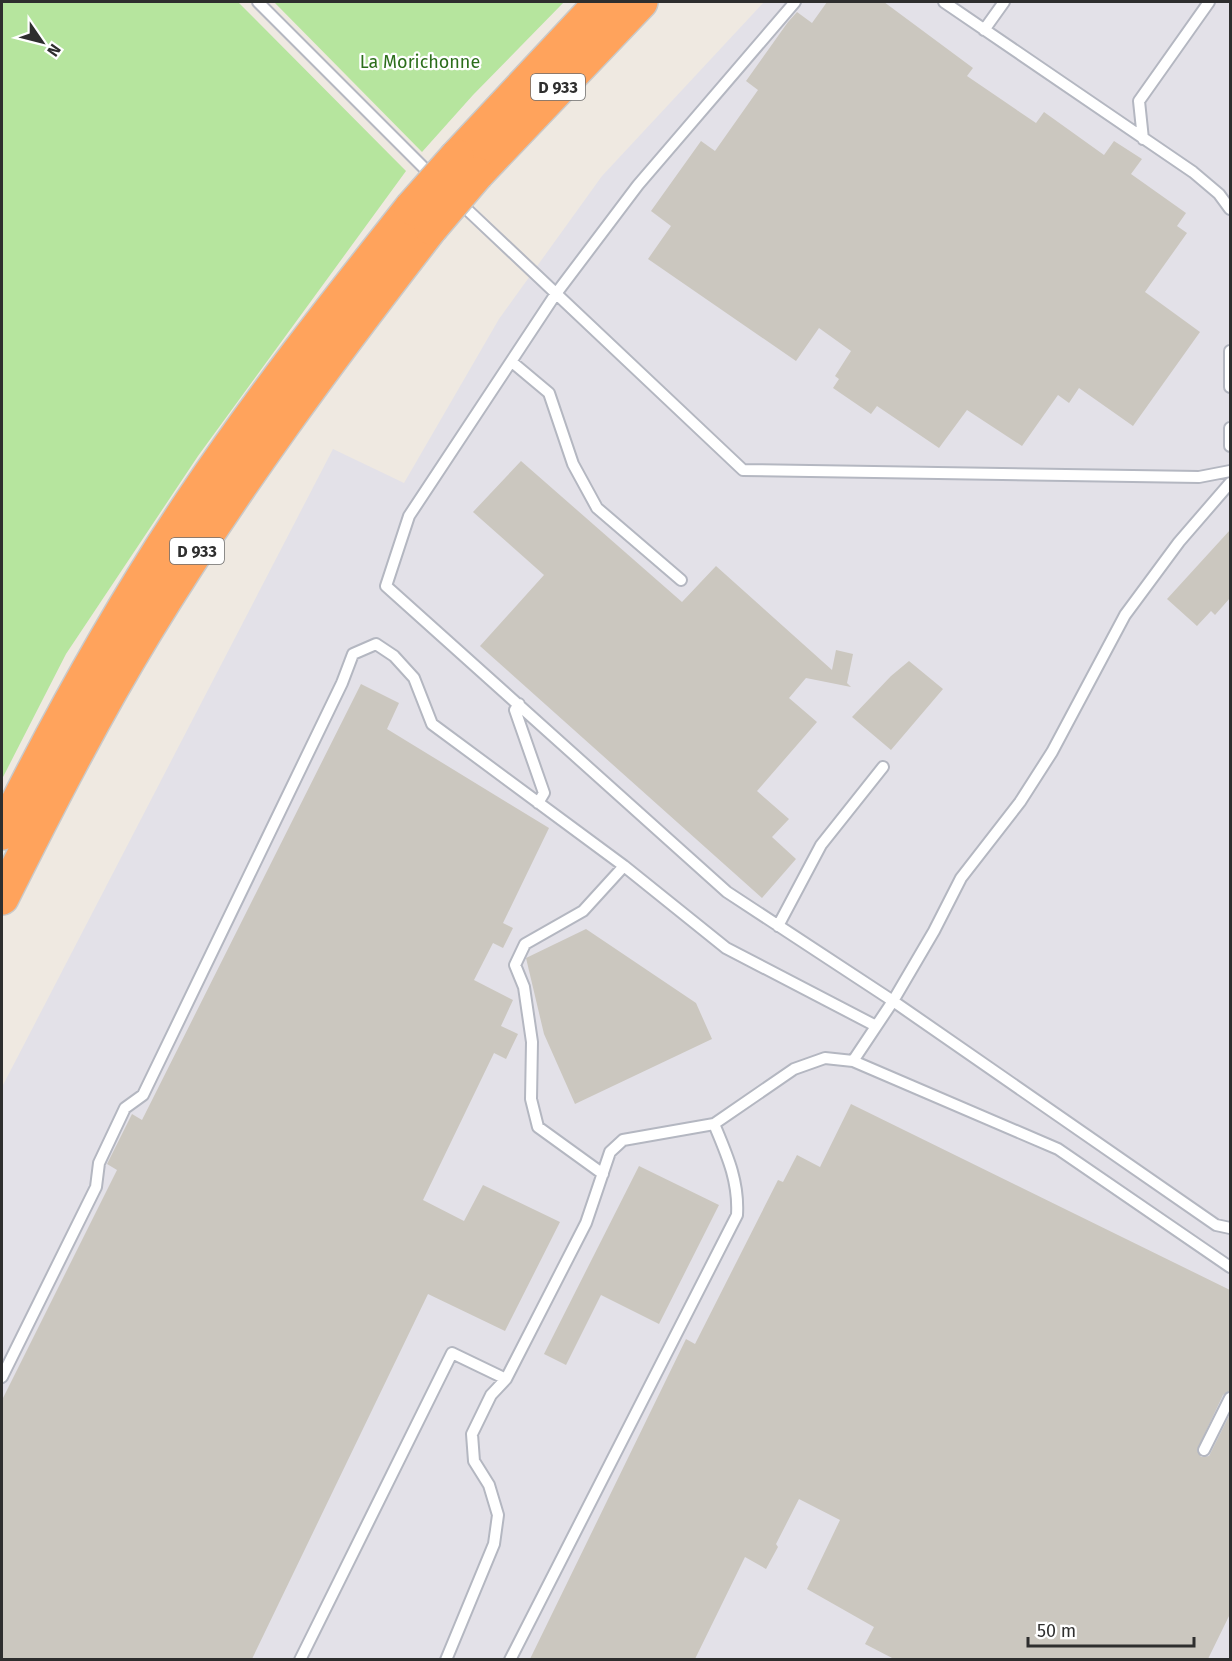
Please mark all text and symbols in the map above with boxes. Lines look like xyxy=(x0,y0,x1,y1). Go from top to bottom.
north arrow xyxy=(12,12,72,72)
text: N xyxy=(43,41,65,60)
park label: La Morichonne xyxy=(360,51,480,73)
road number: D 933 xyxy=(531,74,585,100)
road number: D 933 xyxy=(170,538,224,564)
scale bar xyxy=(1028,1610,1194,1648)
text: 50 m xyxy=(1037,1620,1076,1642)

